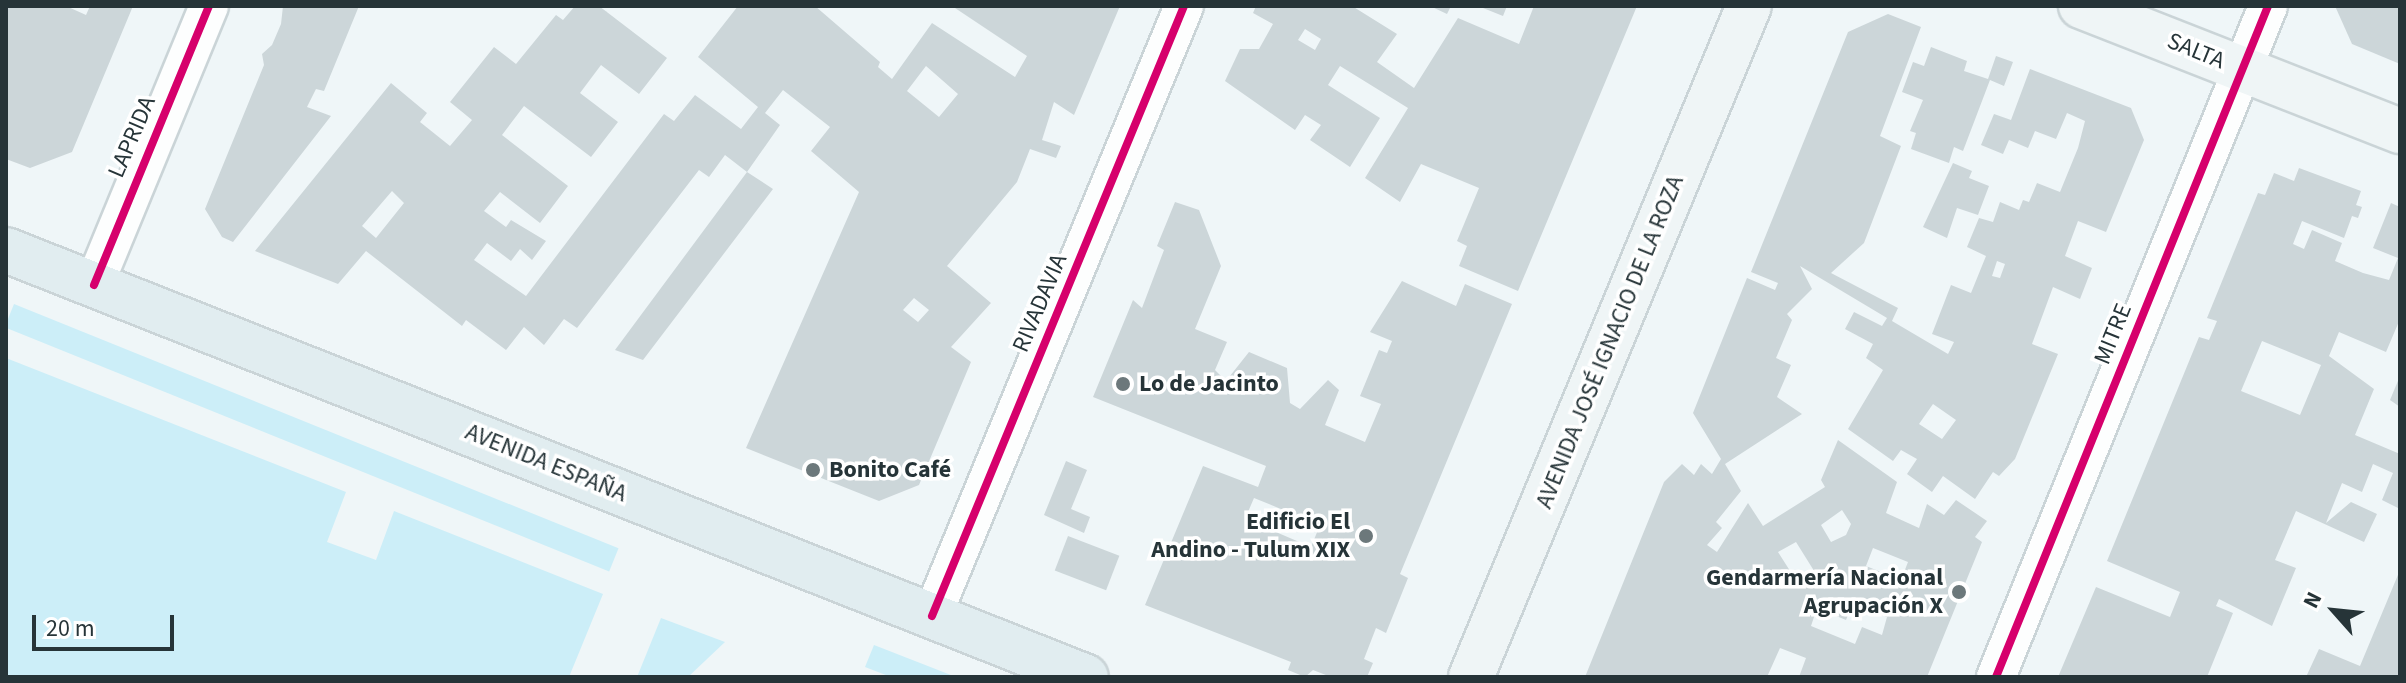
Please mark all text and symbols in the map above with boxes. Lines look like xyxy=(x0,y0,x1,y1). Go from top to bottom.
street label: SALTA xyxy=(2163,26,2229,76)
street label: LAPRIDA xyxy=(102,92,162,182)
street label: AVENIDA JOSÉ IGNACIO DE LA ROZA xyxy=(1530,171,1690,513)
street label: RIVADAVIA xyxy=(1006,250,1074,356)
street label: MITRE xyxy=(2088,299,2138,369)
place label: Lo de Jacinto xyxy=(1139,370,1279,398)
marker: Lo de Jacinto xyxy=(1114,375,1132,393)
street label: AVENIDA ESPAÑA xyxy=(461,418,631,508)
place label: Bonito Café xyxy=(829,456,951,484)
marker: Bonito Café xyxy=(804,461,822,479)
place label: Edificio El Andino - Tulum XIX xyxy=(1151,508,1350,564)
marker: Edificio El Andino - Tulum XIX xyxy=(1357,527,1375,545)
place label: Gendarmería Nacional Agrupación X xyxy=(1706,564,1943,620)
north arrow xyxy=(2294,571,2374,651)
marker: Gendarmería Nacional Agrupación X xyxy=(1950,583,1968,601)
text: N xyxy=(2295,586,2330,614)
scale bar xyxy=(36,599,178,649)
text: 20 m xyxy=(46,611,95,646)

